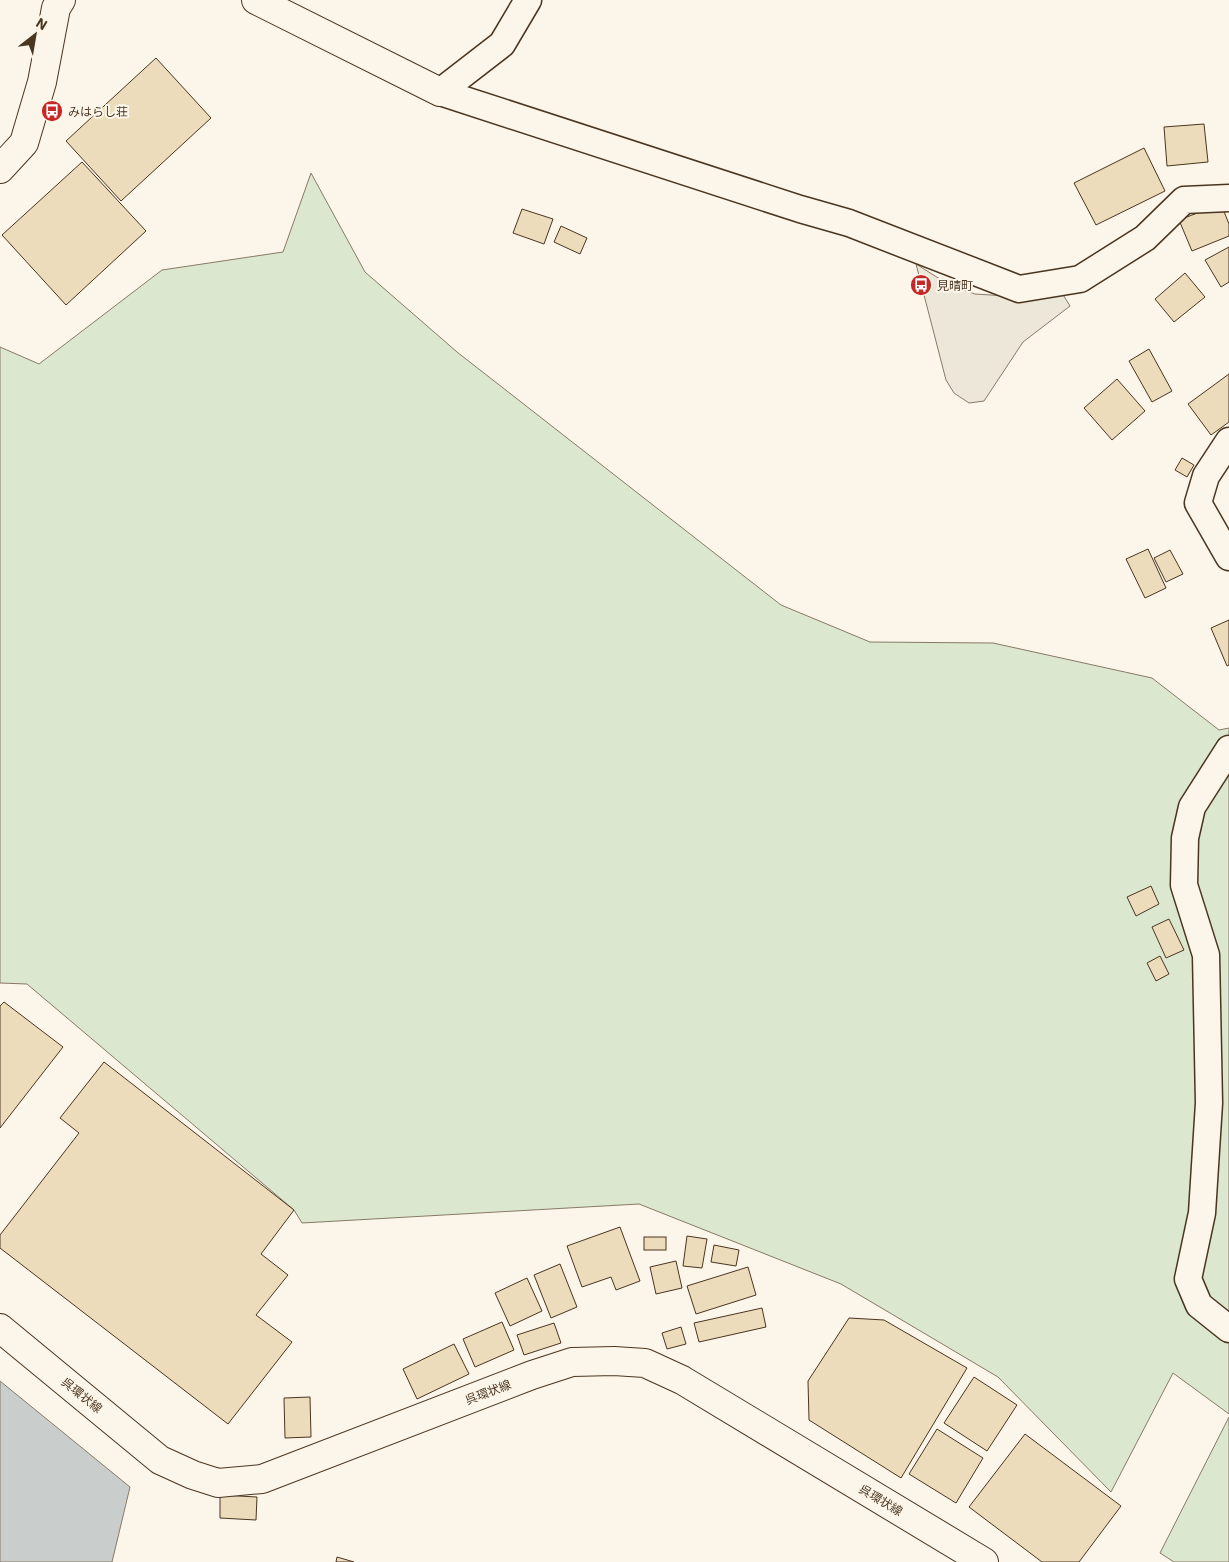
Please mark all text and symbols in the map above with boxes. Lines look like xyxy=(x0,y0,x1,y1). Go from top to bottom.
north arrow xyxy=(10,10,60,60)
text: N xyxy=(33,14,51,34)
bus stop icon: みはらし荘 xyxy=(40,99,64,123)
place label: みはらし荘 xyxy=(68,104,128,119)
bus stop icon: 見晴町 xyxy=(909,273,933,297)
place label: 見晴町 xyxy=(937,278,973,293)
street label: 呉環状線 xyxy=(59,1374,105,1416)
street label: 呉環状線 xyxy=(463,1376,513,1408)
street label: 呉環状線 xyxy=(857,1481,905,1519)

